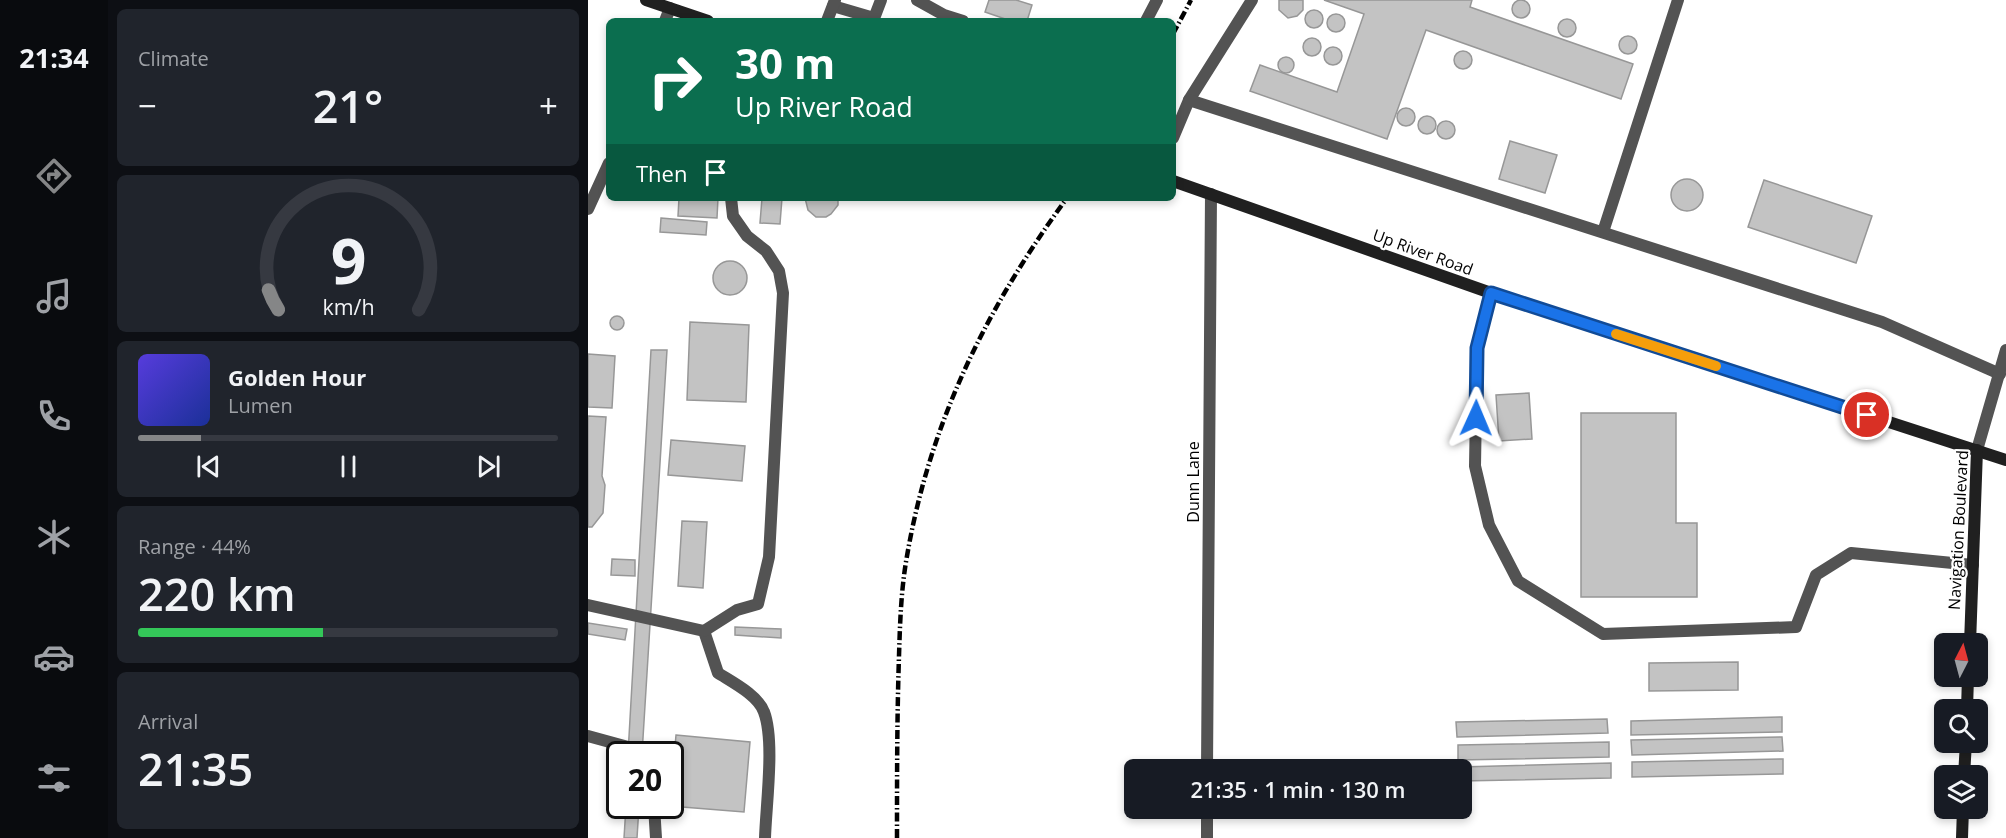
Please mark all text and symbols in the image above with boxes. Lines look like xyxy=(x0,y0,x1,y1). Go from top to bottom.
text: 30 m xyxy=(735,34,835,91)
text: 21:34 xyxy=(19,39,89,76)
icon: right xyxy=(636,42,714,120)
text: Climate xyxy=(138,45,209,72)
text: 21° xyxy=(313,75,383,136)
text: − xyxy=(138,83,157,128)
text: + xyxy=(539,83,558,128)
text: Up River Road xyxy=(735,88,913,125)
icon: directions xyxy=(33,155,75,197)
icon: arrive xyxy=(699,156,732,189)
text: Then xyxy=(636,158,687,188)
text: 9 xyxy=(330,217,366,302)
street label: Up River Road xyxy=(1370,224,1476,280)
icon: music xyxy=(33,275,75,317)
text: km/h xyxy=(322,293,374,322)
text: Golden Hour xyxy=(228,362,366,392)
position arrow xyxy=(1444,386,1508,450)
pin xyxy=(1841,389,1892,440)
text: Lumen xyxy=(228,392,293,419)
icon: phone xyxy=(33,395,75,437)
icon: arrive xyxy=(1850,398,1883,431)
street label: Dunn Lane xyxy=(1182,441,1204,523)
icon: previous xyxy=(192,450,225,483)
icon: pause xyxy=(332,450,365,483)
icon: next xyxy=(472,450,505,483)
street label: Navigation Boulevard xyxy=(1943,450,1973,610)
icon: climate xyxy=(33,516,75,558)
text: Range · 44% xyxy=(138,533,251,560)
text: 220 km xyxy=(138,563,296,624)
north arrow xyxy=(1934,633,1988,687)
map controls xyxy=(1934,633,1988,819)
icon: car xyxy=(33,636,75,678)
button: search xyxy=(1934,699,1988,753)
text: Arrival xyxy=(138,708,198,735)
text: 21:35 xyxy=(138,738,253,799)
speed limit sign: 20 xyxy=(606,741,684,819)
icon: filters xyxy=(33,757,75,799)
button: layers xyxy=(1934,765,1988,819)
text: 21:35 · 1 min · 130 m xyxy=(1190,774,1406,804)

